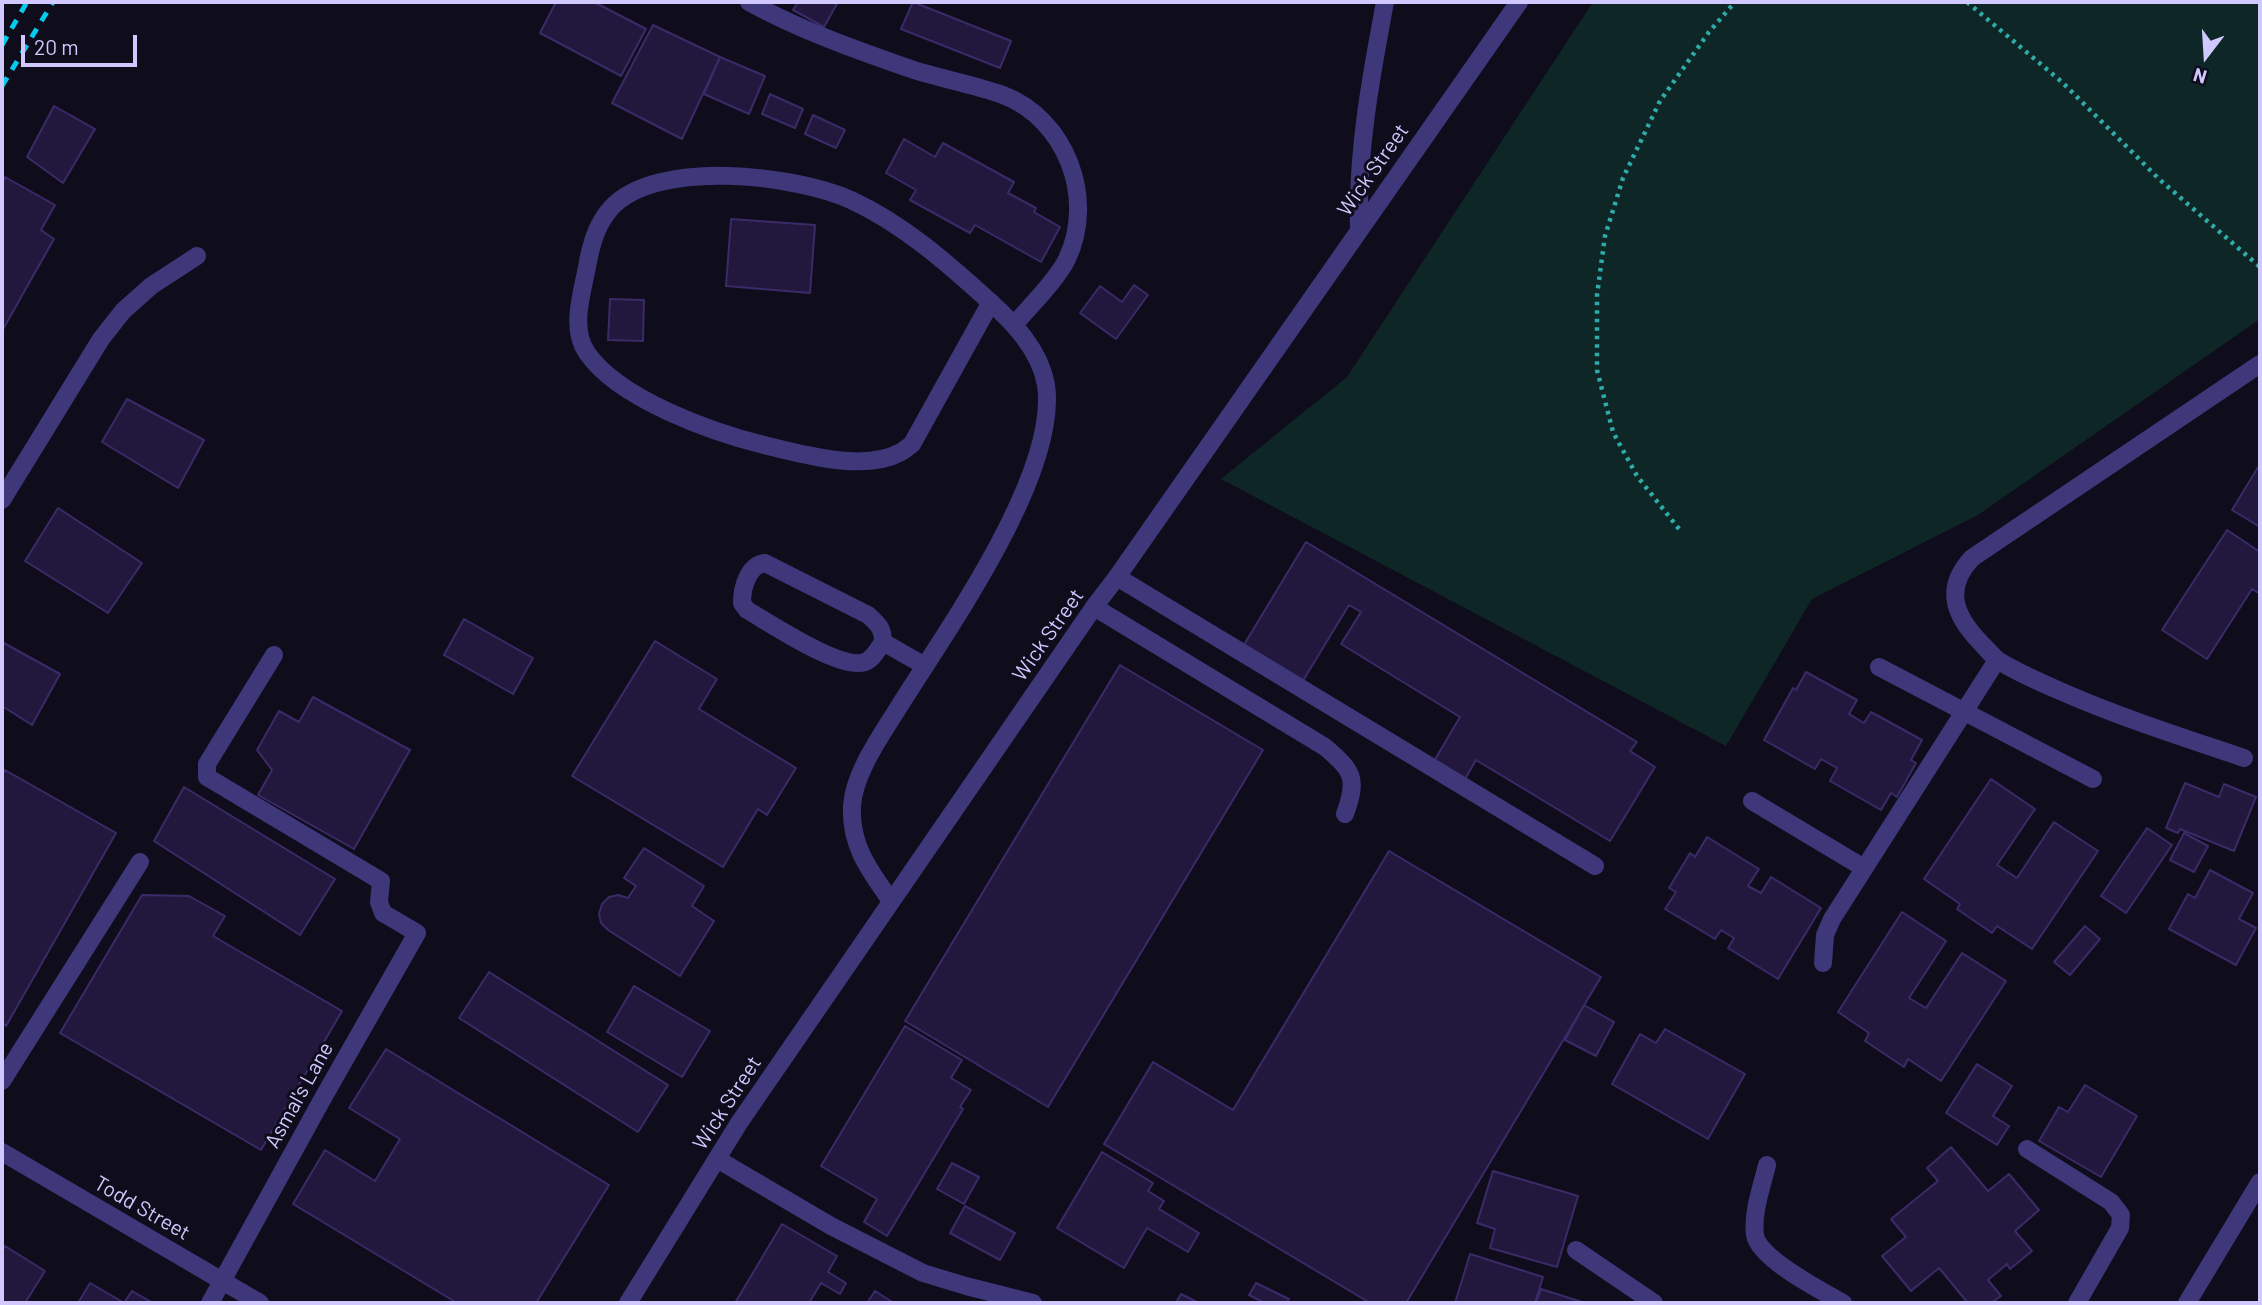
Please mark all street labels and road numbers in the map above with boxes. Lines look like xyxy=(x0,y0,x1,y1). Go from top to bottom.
street label: Wick Street xyxy=(1332,119,1414,221)
street label: Wick Street xyxy=(1007,584,1089,686)
street label: Asmal's Lane xyxy=(260,1038,338,1152)
street label: Wick Street xyxy=(687,1051,767,1155)
street label: Todd Street xyxy=(90,1170,194,1246)

